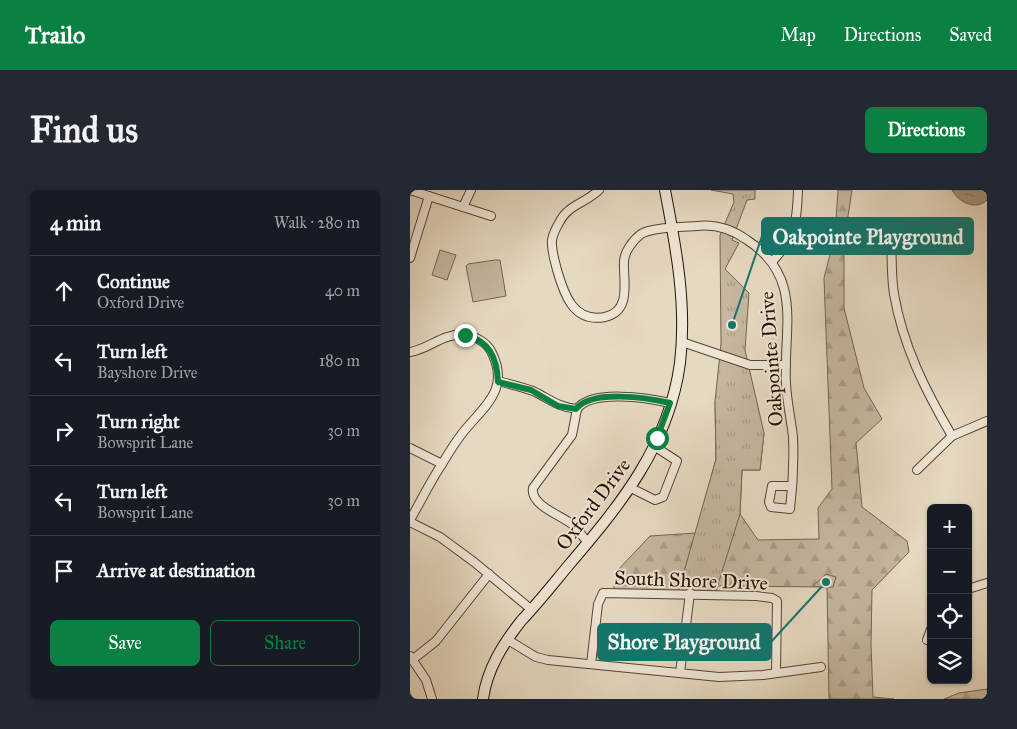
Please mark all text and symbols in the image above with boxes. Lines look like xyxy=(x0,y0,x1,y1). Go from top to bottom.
text: Trailo xyxy=(25,20,85,50)
text: Map xyxy=(780,24,816,46)
text: Directions xyxy=(844,24,921,46)
text: Saved xyxy=(949,24,992,46)
button: Directions xyxy=(865,107,987,153)
text: Find us xyxy=(30,109,138,152)
text: 4 min xyxy=(50,210,101,236)
text: Walk · 280 m xyxy=(274,213,360,232)
callout: Oakpointe Playground xyxy=(762,218,973,254)
text: Oakpointe Playground xyxy=(772,224,964,250)
text: Continue xyxy=(97,270,170,293)
icon: ahead xyxy=(50,277,78,305)
text: 40 m xyxy=(325,281,360,300)
street label: Oakpointe Drive xyxy=(754,291,788,427)
text: Oxford Drive xyxy=(97,293,184,312)
route end xyxy=(454,324,477,347)
text: Turn left xyxy=(97,340,167,363)
icon: left xyxy=(50,347,78,375)
text: 180 m xyxy=(319,351,360,370)
text: Bayshore Drive xyxy=(97,363,197,382)
text: Turn right xyxy=(97,410,180,433)
icon: right xyxy=(50,417,78,445)
text: 30 m xyxy=(327,421,360,440)
route start xyxy=(646,427,669,450)
text: Bowsprit Lane xyxy=(97,433,193,452)
street label: Oxford Drive xyxy=(551,453,635,555)
text: Turn left xyxy=(97,480,167,503)
icon: left xyxy=(50,487,78,515)
text: 30 m xyxy=(327,491,360,510)
text: Bowsprit Lane xyxy=(97,503,193,522)
map controls xyxy=(927,504,972,684)
button: + xyxy=(927,504,972,549)
button: − xyxy=(927,549,972,594)
icon: arrive xyxy=(50,557,78,585)
text: Arrive at destination xyxy=(97,559,255,582)
street label: South Shore Drive xyxy=(614,565,768,595)
button: locate xyxy=(927,594,972,639)
button: Save xyxy=(50,620,200,666)
button: Share xyxy=(210,620,360,666)
callout: Shore Playground xyxy=(598,624,771,660)
text: Shore Playground xyxy=(608,629,761,655)
button: layers xyxy=(927,639,972,684)

